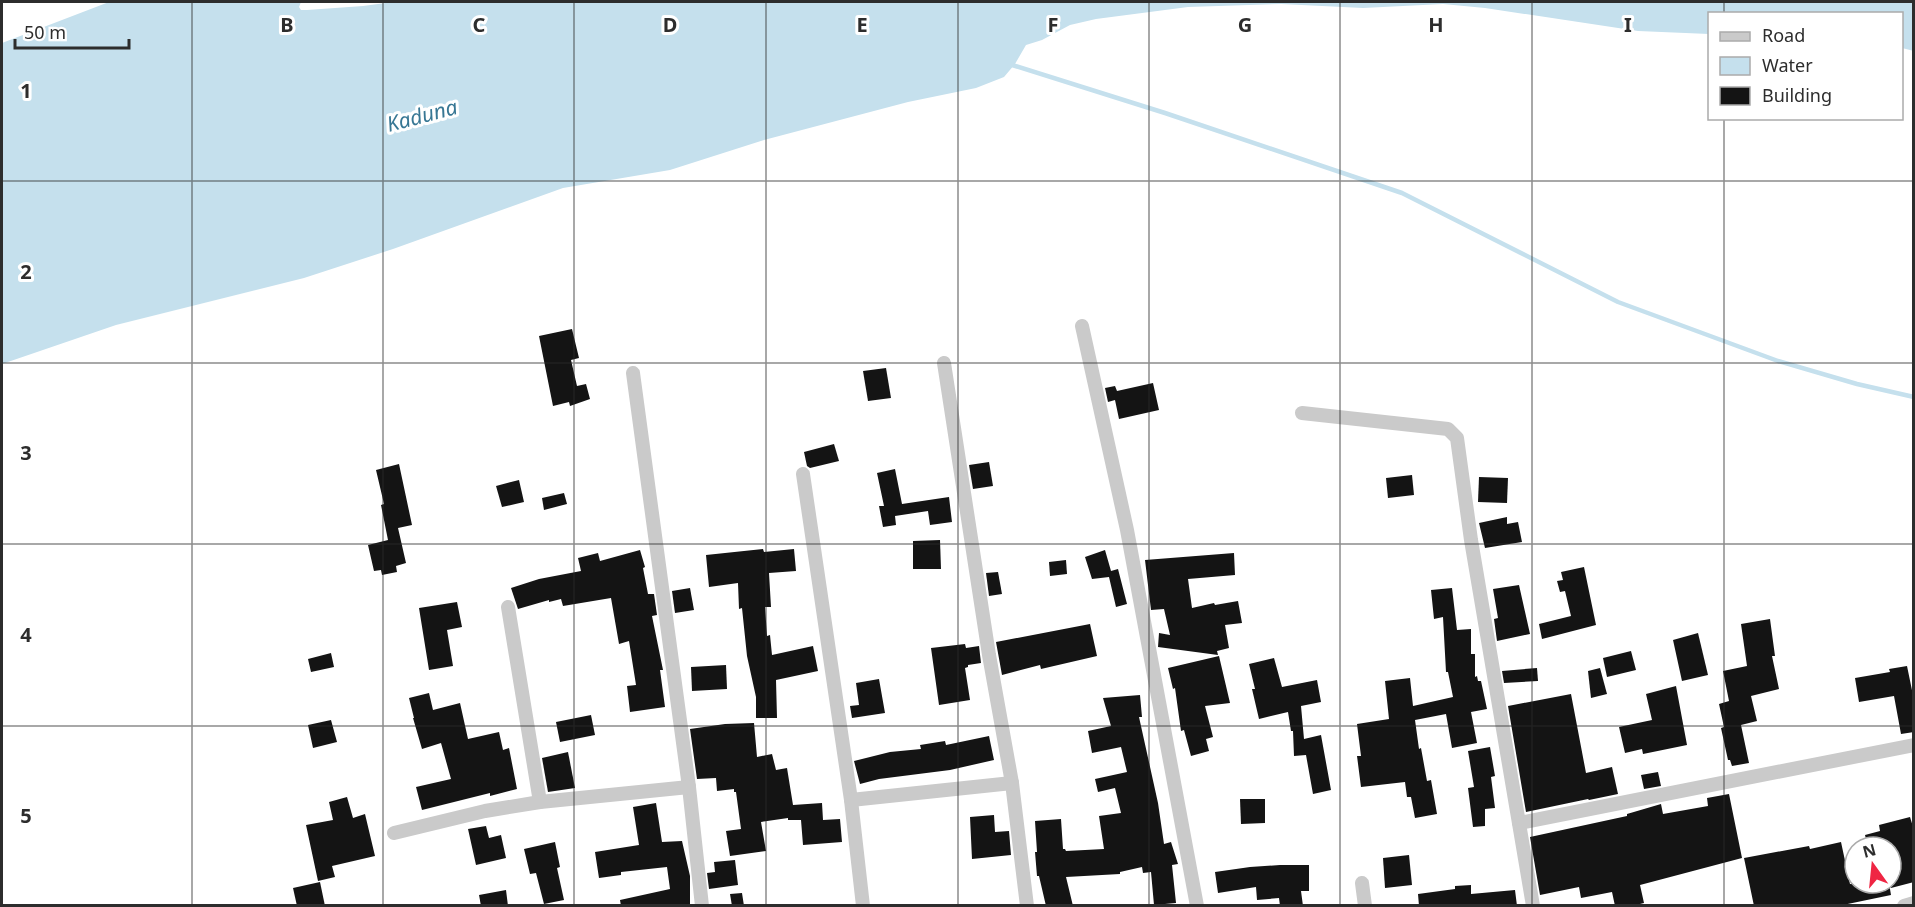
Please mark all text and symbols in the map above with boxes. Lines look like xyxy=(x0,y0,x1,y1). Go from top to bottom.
text: B xyxy=(280,11,294,38)
text: C xyxy=(473,11,486,38)
text: D xyxy=(663,11,677,38)
text: E xyxy=(856,11,868,38)
text: F xyxy=(1048,11,1058,38)
text: G xyxy=(1238,11,1252,38)
text: H xyxy=(1428,11,1444,38)
text: I xyxy=(1624,11,1632,38)
scale bar xyxy=(15,12,129,50)
legend xyxy=(1708,12,1903,120)
text: 50 m xyxy=(24,20,66,44)
text: Road xyxy=(1762,23,1805,47)
text: Water xyxy=(1762,53,1813,77)
text: 1 xyxy=(20,77,32,104)
text: Building xyxy=(1762,83,1832,107)
water label: Kaduna xyxy=(383,92,460,138)
text: 2 xyxy=(20,258,32,285)
text: 3 xyxy=(20,439,32,466)
text: 4 xyxy=(20,621,32,648)
text: 5 xyxy=(20,802,32,829)
north arrow xyxy=(1843,835,1903,895)
text: N xyxy=(1860,838,1878,863)

